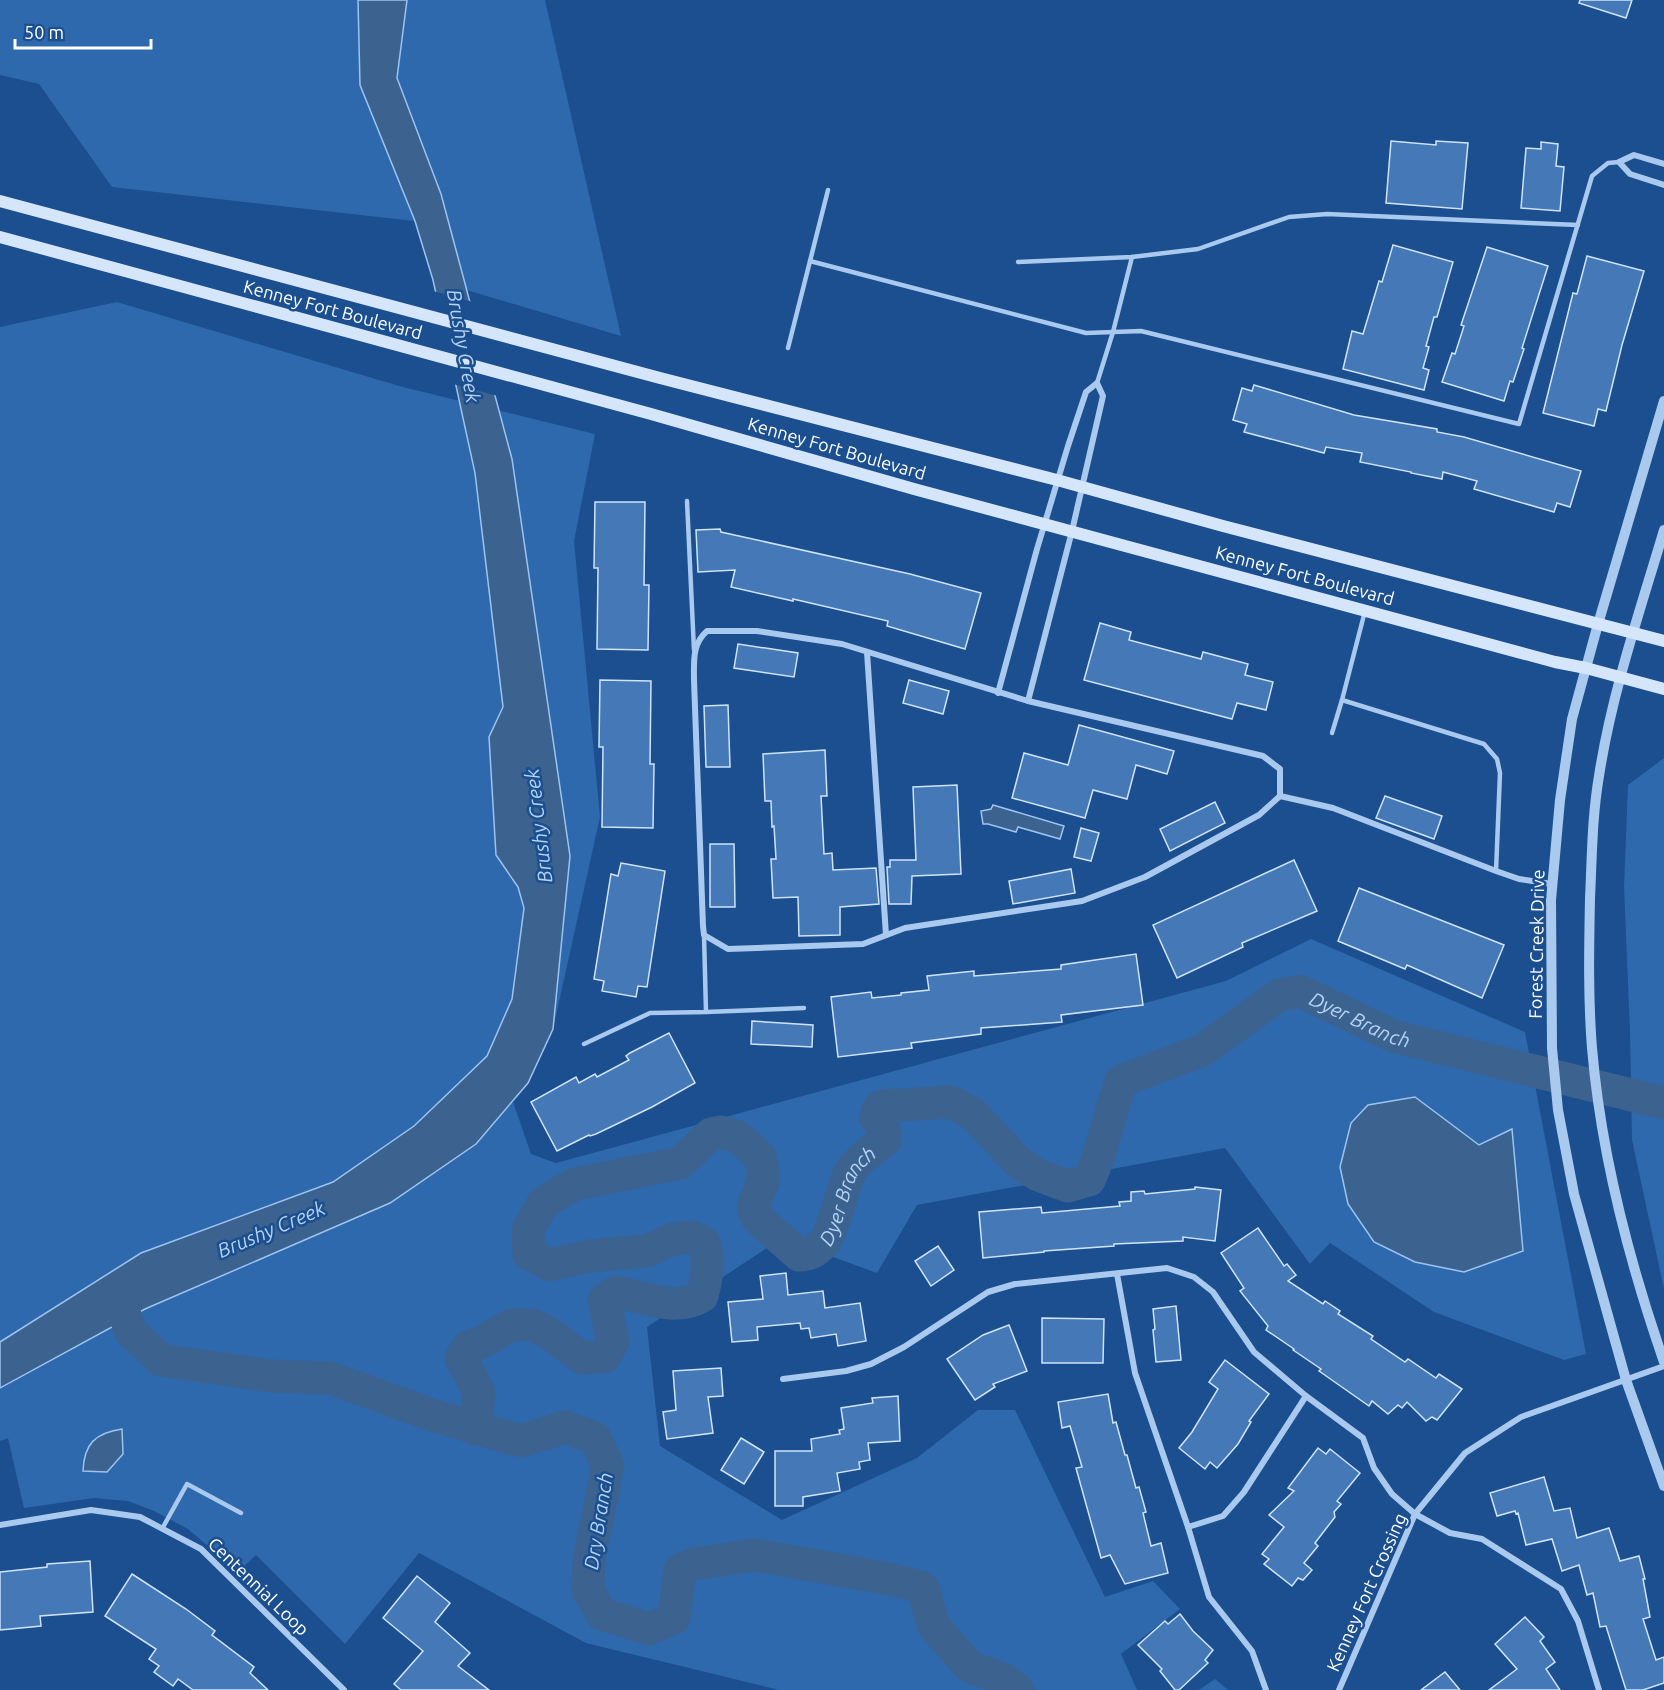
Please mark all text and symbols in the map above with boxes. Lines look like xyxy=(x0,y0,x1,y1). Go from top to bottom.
scale bar xyxy=(15,12,152,50)
text: 50 m xyxy=(24,22,64,42)
street label: Kenney Fort Boulevard xyxy=(241,276,425,342)
water label: Brushy Creek xyxy=(443,287,485,405)
street label: Kenney Fort Boulevard xyxy=(746,413,928,483)
street label: Kenney Fort Boulevard xyxy=(1213,542,1397,608)
water label: Brushy Creek xyxy=(520,767,556,884)
street label: Forest Creek Drive xyxy=(1525,869,1547,1019)
water label: Dyer Branch xyxy=(1306,986,1413,1051)
water label: Dyer Branch xyxy=(814,1141,880,1249)
water label: Brushy Creek xyxy=(214,1196,329,1262)
water label: Dry Branch xyxy=(579,1471,617,1571)
street label: Kenney Fort Crossing xyxy=(1322,1510,1410,1674)
street label: Centennial Loop xyxy=(205,1533,313,1639)

